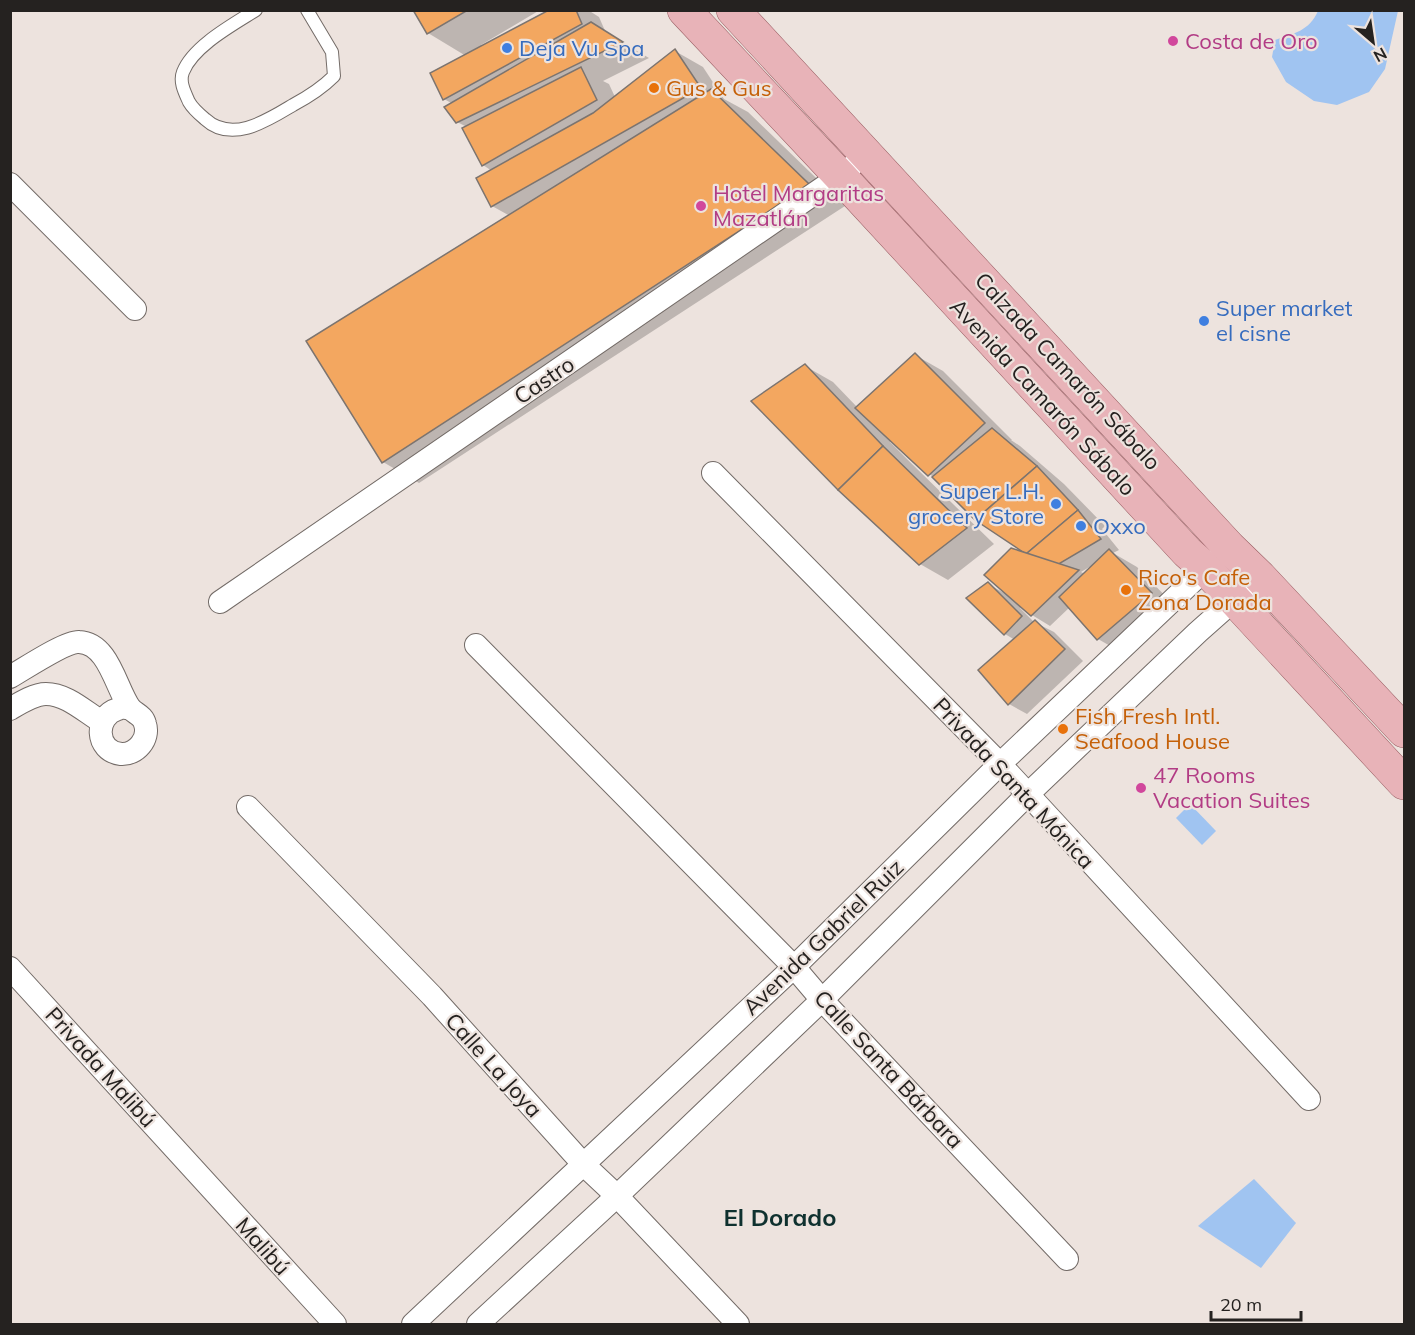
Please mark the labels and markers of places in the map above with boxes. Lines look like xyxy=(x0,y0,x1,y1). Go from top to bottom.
place label: Costa de Oro xyxy=(1185,27,1318,55)
place label: Deja Vu Spa xyxy=(519,34,644,62)
marker: Costa de Oro xyxy=(1166,34,1180,48)
marker: Deja Vu Spa xyxy=(500,41,514,55)
place label: Gus & Gus xyxy=(666,74,772,102)
marker: Gus & Gus xyxy=(647,81,661,95)
place label: Hotel Margaritas Mazatlán xyxy=(713,179,884,232)
marker: Hotel Margaritas Mazatlán xyxy=(694,199,708,213)
place label: Super market el cisne xyxy=(1216,294,1353,347)
marker: Super market el cisne xyxy=(1197,314,1211,328)
place label: Super L.H. grocery Store xyxy=(908,477,1044,530)
marker: Super L.H. grocery Store xyxy=(1049,497,1063,511)
place label: Oxxo xyxy=(1093,512,1146,540)
marker: Oxxo xyxy=(1074,519,1088,533)
place label: Rico's Cafe Zona Dorada xyxy=(1138,563,1272,616)
marker: Rico's Cafe Zona Dorada xyxy=(1119,583,1133,597)
place label: Fish Fresh Intl. Seafood House xyxy=(1075,702,1230,755)
marker: Fish Fresh Intl. Seafood House xyxy=(1056,722,1070,736)
place label: 47 Rooms Vacation Suites xyxy=(1153,761,1311,814)
marker: 47 Rooms Vacation Suites xyxy=(1134,781,1148,795)

